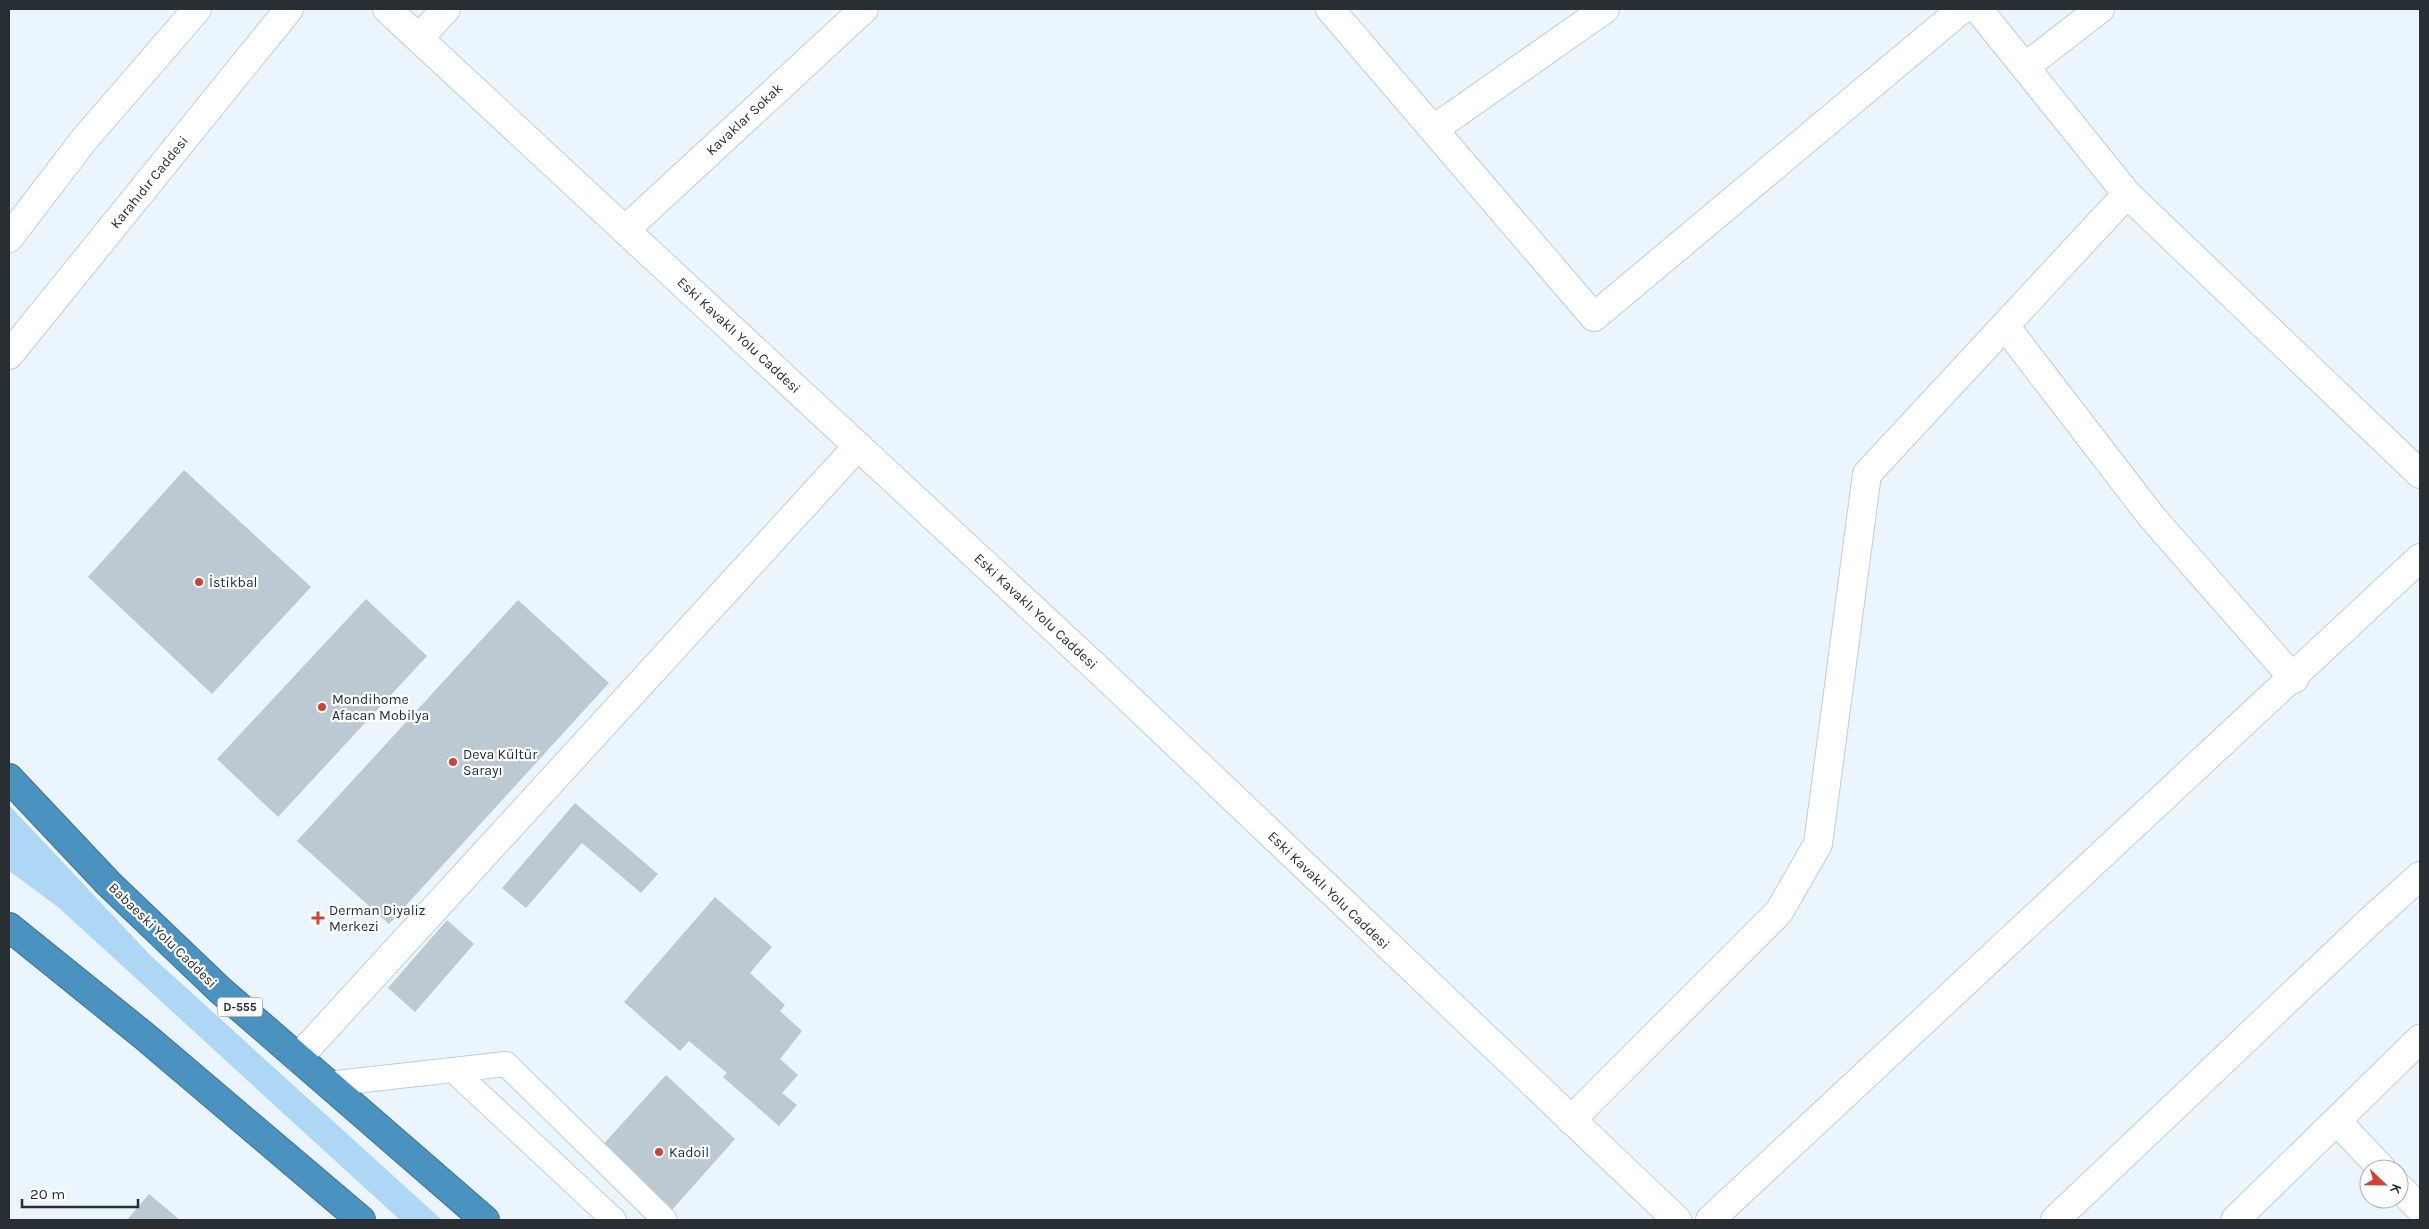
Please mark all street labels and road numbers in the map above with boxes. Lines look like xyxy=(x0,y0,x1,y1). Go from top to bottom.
street label: Kavaklar Sokak xyxy=(703,80,786,159)
street label: Karahıdır Caddesi xyxy=(107,133,192,232)
street label: Eski Kavaklı Yolu Caddesi xyxy=(673,274,804,397)
street label: Eski Kavaklı Yolu Caddesi xyxy=(970,550,1101,673)
street label: Eski Kavaklı Yolu Caddesi xyxy=(1264,828,1393,953)
street label: Babaeski Yolu Caddesi xyxy=(105,879,220,992)
road number: D-555 xyxy=(218,998,262,1016)

